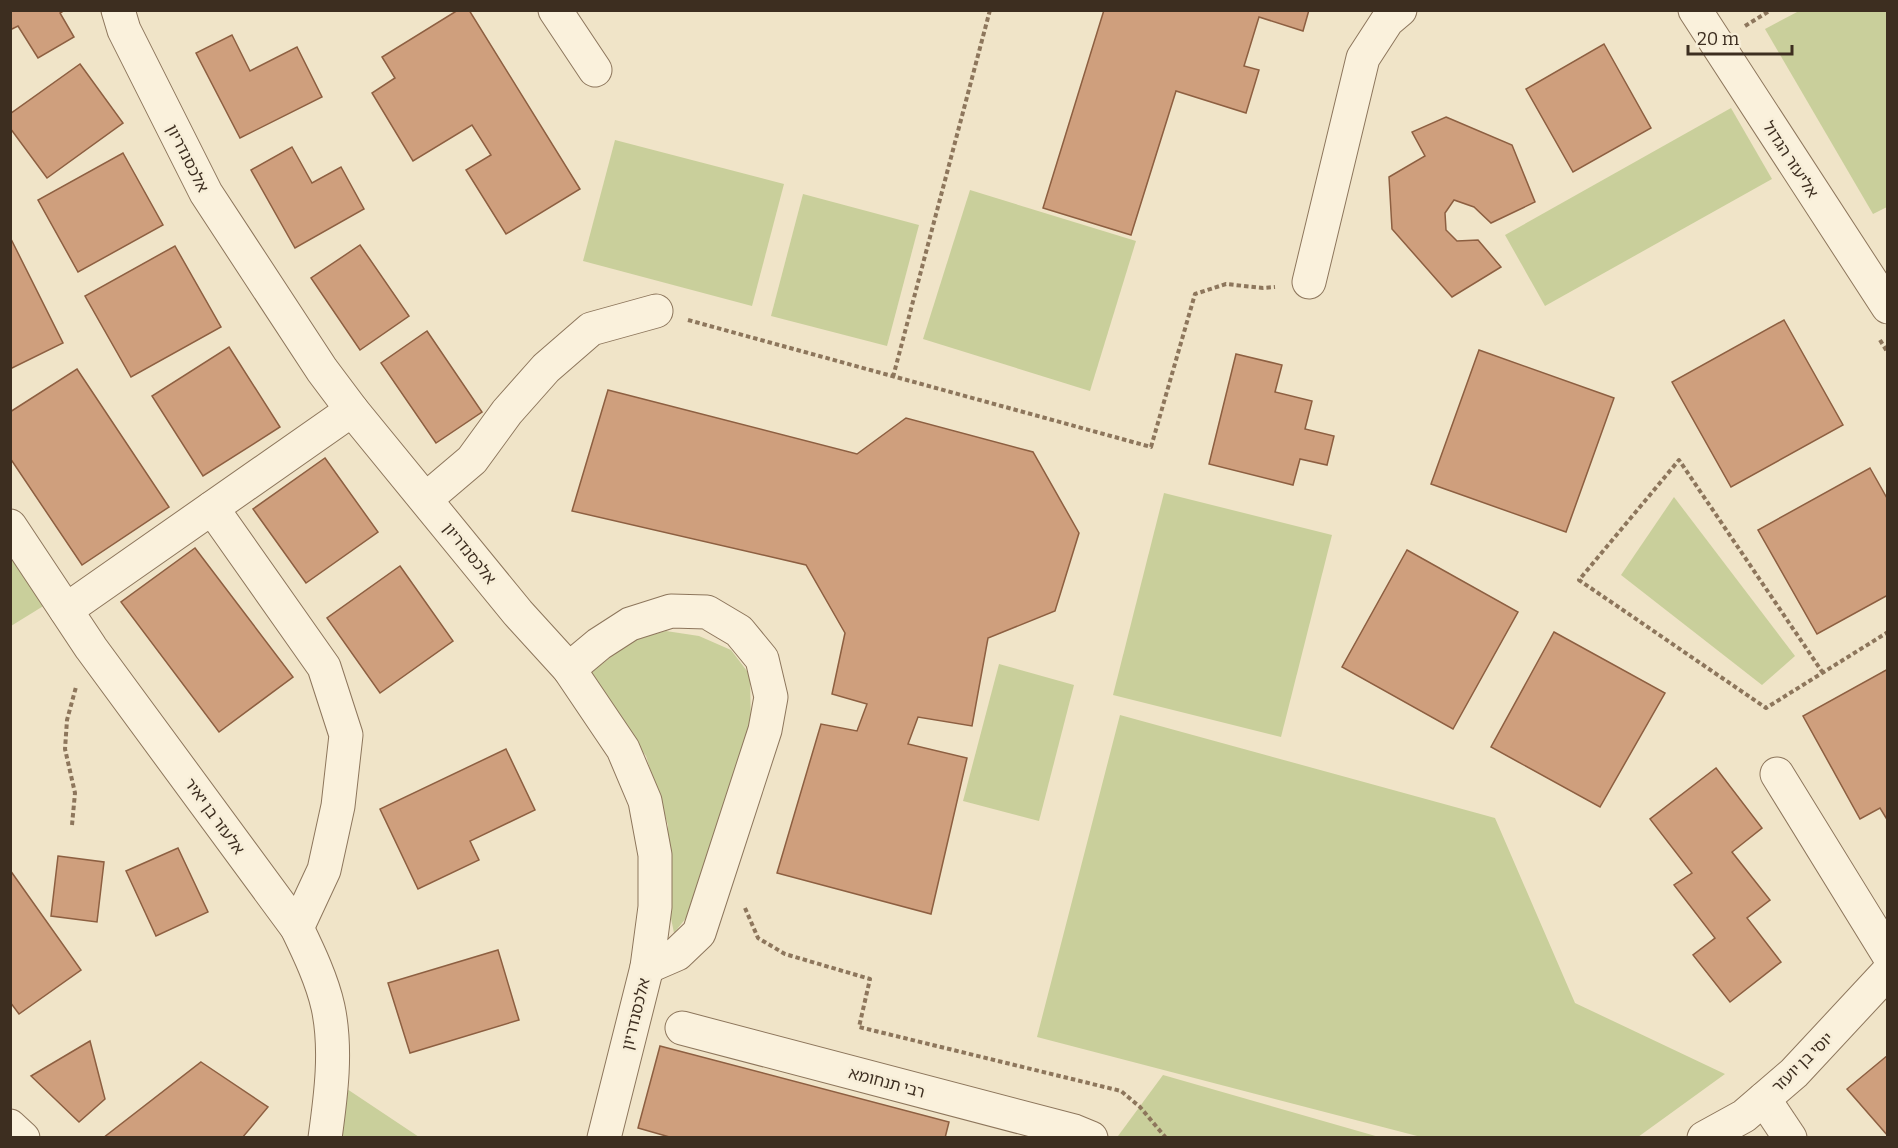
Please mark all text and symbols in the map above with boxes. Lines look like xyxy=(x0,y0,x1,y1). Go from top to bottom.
scale bar xyxy=(1688,18,1792,56)
text: 20 m xyxy=(1697,28,1739,50)
street label: אליעזר הגדול xyxy=(1759,117,1822,201)
street label: אלכסנדריון xyxy=(162,121,213,195)
street label: אלכסנדריון xyxy=(439,519,500,588)
street label: אלעזר בן יאיר xyxy=(181,774,249,858)
street label: אלכסנדריון xyxy=(617,976,654,1052)
street label: יוסי בן יועזר xyxy=(1768,1028,1837,1096)
street label: רבי תנחומא xyxy=(847,1063,927,1102)

